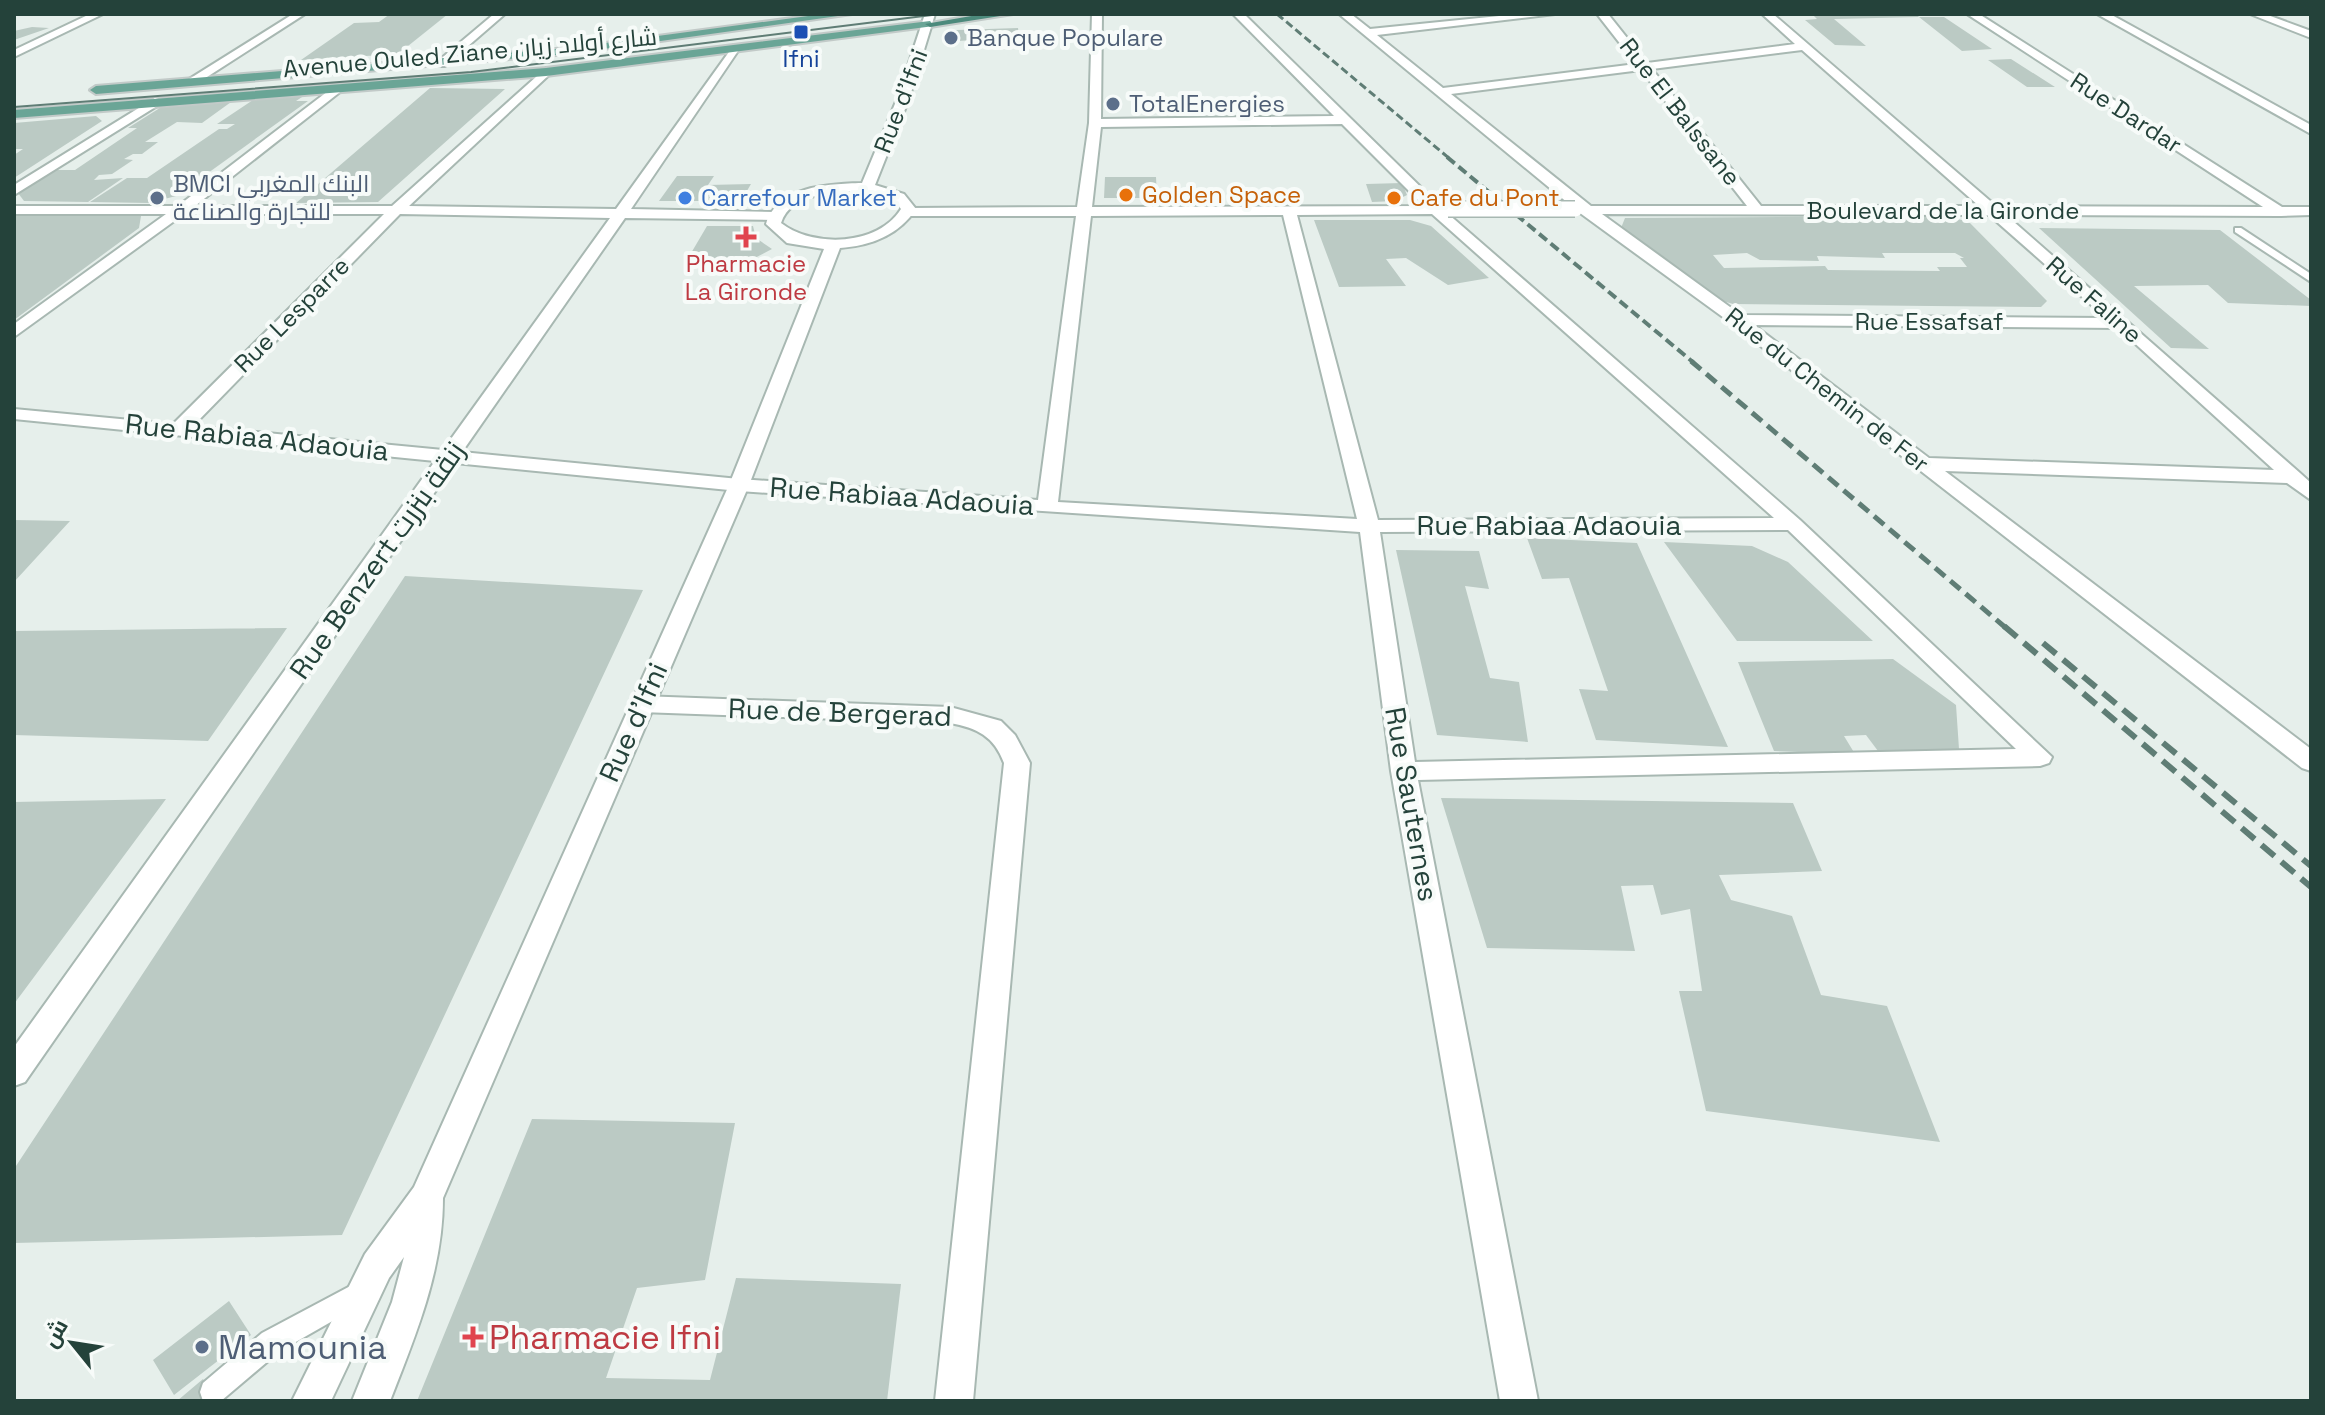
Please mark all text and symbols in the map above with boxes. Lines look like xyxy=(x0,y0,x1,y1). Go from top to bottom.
street label: Avenue Ouled Ziane شارع أولاد زيان xyxy=(282,21,658,85)
place label: Banque Populare xyxy=(967,22,1163,53)
marker: Ifni xyxy=(792,23,810,41)
marker: Banque Populare xyxy=(942,29,960,47)
street label: Rue El Balssane xyxy=(1613,32,1748,192)
place label: Ifni xyxy=(782,43,820,74)
street label: Rue d'Ifni xyxy=(867,45,934,157)
street label: Rue Dardar xyxy=(2065,65,2188,160)
place label: TotalEnergies xyxy=(1129,88,1285,119)
marker: TotalEnergies xyxy=(1104,95,1122,113)
place label: BMCI البنك المغربي للتجارة والصناعة xyxy=(173,168,369,227)
place label: Golden Space xyxy=(1142,179,1301,210)
place label: Carrefour Market xyxy=(701,182,897,213)
place label: Cafe du Pont xyxy=(1410,182,1559,213)
marker: Golden Space xyxy=(1117,186,1135,204)
marker: BMCI البنك المغربي للتجارة والصناعة xyxy=(148,189,166,207)
marker: Carrefour Market xyxy=(676,189,694,207)
marker: Cafe du Pont xyxy=(1385,189,1403,207)
street label: Boulevard de la Gironde xyxy=(1807,195,2079,226)
marker: Pharmacie La Gironde xyxy=(737,228,755,246)
place label: Pharmacie La Gironde xyxy=(685,248,807,307)
street label: Rue Faline xyxy=(2040,249,2149,350)
street label: Rue Lesparre xyxy=(227,250,356,379)
street label: Rue du Chemin de Fer xyxy=(1719,300,1935,479)
street label: Rue Essafsaf xyxy=(1855,306,2003,337)
street label: Rue Rabiaa Adaouia xyxy=(123,405,391,469)
street label: Rue Benzert زنقة بنزرت xyxy=(281,434,473,686)
street label: Rue Rabiaa Adaouia xyxy=(769,469,1035,523)
street label: Rue Rabiaa Adaouia xyxy=(1416,507,1682,543)
street label: Rue d'Ifni xyxy=(591,657,675,787)
street label: Rue de Bergerad xyxy=(727,690,953,734)
street label: Rue Sauternes xyxy=(1377,704,1447,904)
north arrow xyxy=(32,1303,112,1383)
text: ش xyxy=(35,1314,74,1352)
place label: Pharmacie Ifni xyxy=(489,1316,721,1359)
place label: Mamounia xyxy=(218,1326,387,1369)
marker: Pharmacie Ifni xyxy=(464,1328,482,1346)
marker: Mamounia xyxy=(193,1338,211,1356)

